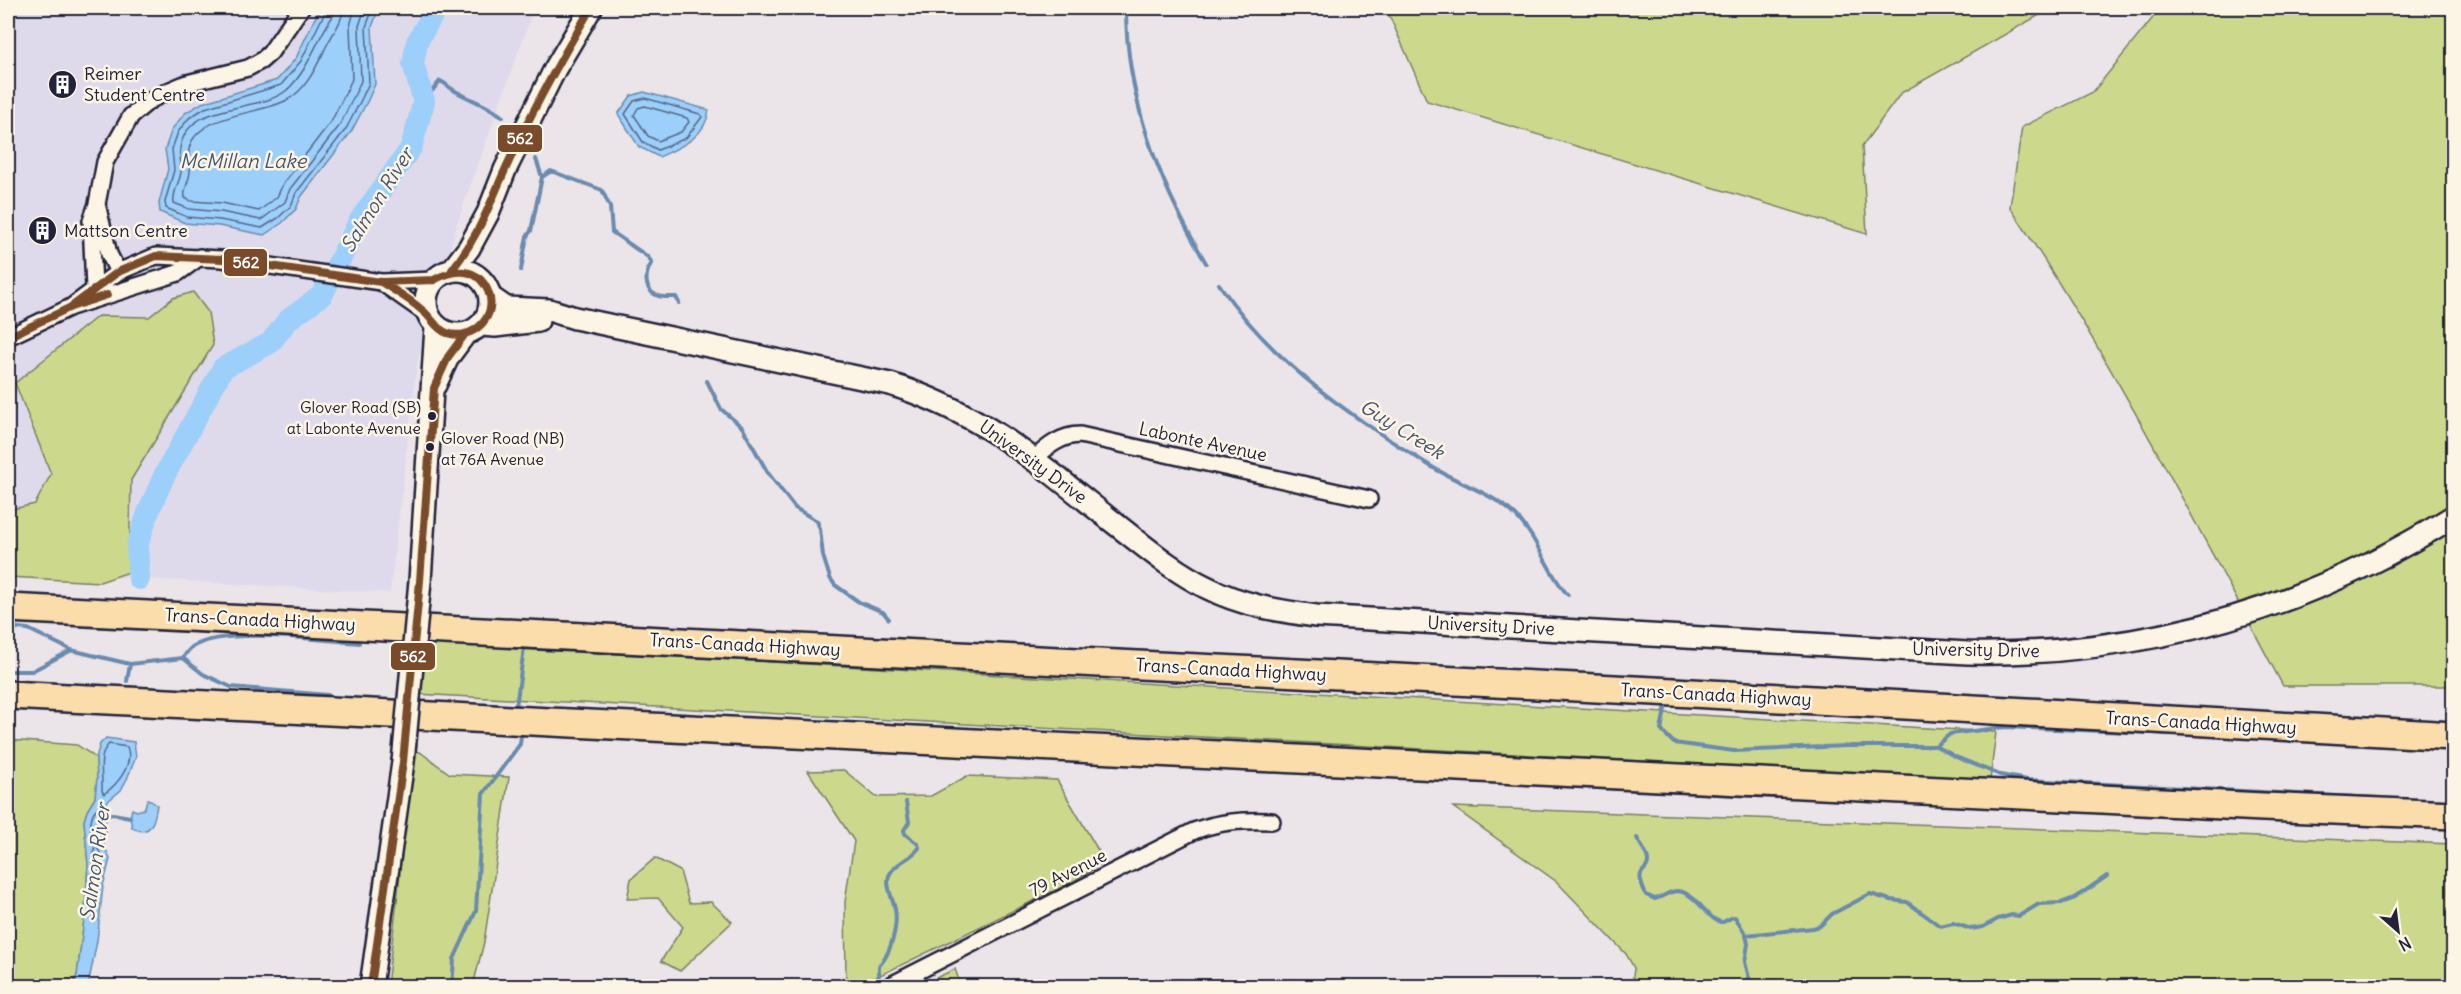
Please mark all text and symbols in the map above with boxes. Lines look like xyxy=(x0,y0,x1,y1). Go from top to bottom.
place label: Reimer Student Centre xyxy=(84,62,205,106)
building icon: Reimer Student Centre xyxy=(47,68,79,100)
line badge: 562 xyxy=(497,124,543,153)
text: 562 xyxy=(506,128,534,148)
water label: Salmon River xyxy=(335,141,420,256)
water label: McMillan Lake xyxy=(180,148,307,173)
building icon: Mattson Centre xyxy=(27,215,59,247)
place label: Mattson Centre xyxy=(64,219,188,242)
line badge: 562 xyxy=(223,248,268,277)
text: 562 xyxy=(232,252,260,272)
water label: Guy Creek xyxy=(1356,393,1450,465)
place label: Glover Road (SB) at Labonte Avenue xyxy=(287,397,421,438)
marker: Glover Road (SB) at Labonte Avenue xyxy=(426,410,438,422)
street label: University Drive xyxy=(975,415,1092,508)
street label: Labonte Avenue xyxy=(1137,417,1269,466)
place label: Glover Road (NB) at 76A Avenue xyxy=(441,428,564,469)
marker: Glover Road (NB) at 76A Avenue xyxy=(424,441,436,453)
street label: Trans-Canada Highway xyxy=(164,603,356,636)
street label: University Drive xyxy=(1427,611,1555,640)
street label: Trans-Canada Highway xyxy=(649,628,841,661)
street label: University Drive xyxy=(1912,637,2040,662)
line badge: 562 xyxy=(390,642,436,671)
text: 562 xyxy=(399,646,427,666)
street label: Trans-Canada Highway xyxy=(1135,653,1327,686)
street label: Trans-Canada Highway xyxy=(1620,678,1812,711)
street label: Trans-Canada Highway xyxy=(2105,706,2297,739)
water label: Salmon River xyxy=(74,799,115,922)
street label: 79 Avenue xyxy=(1025,843,1110,902)
north arrow xyxy=(2368,901,2428,961)
text: N xyxy=(2395,933,2415,956)

